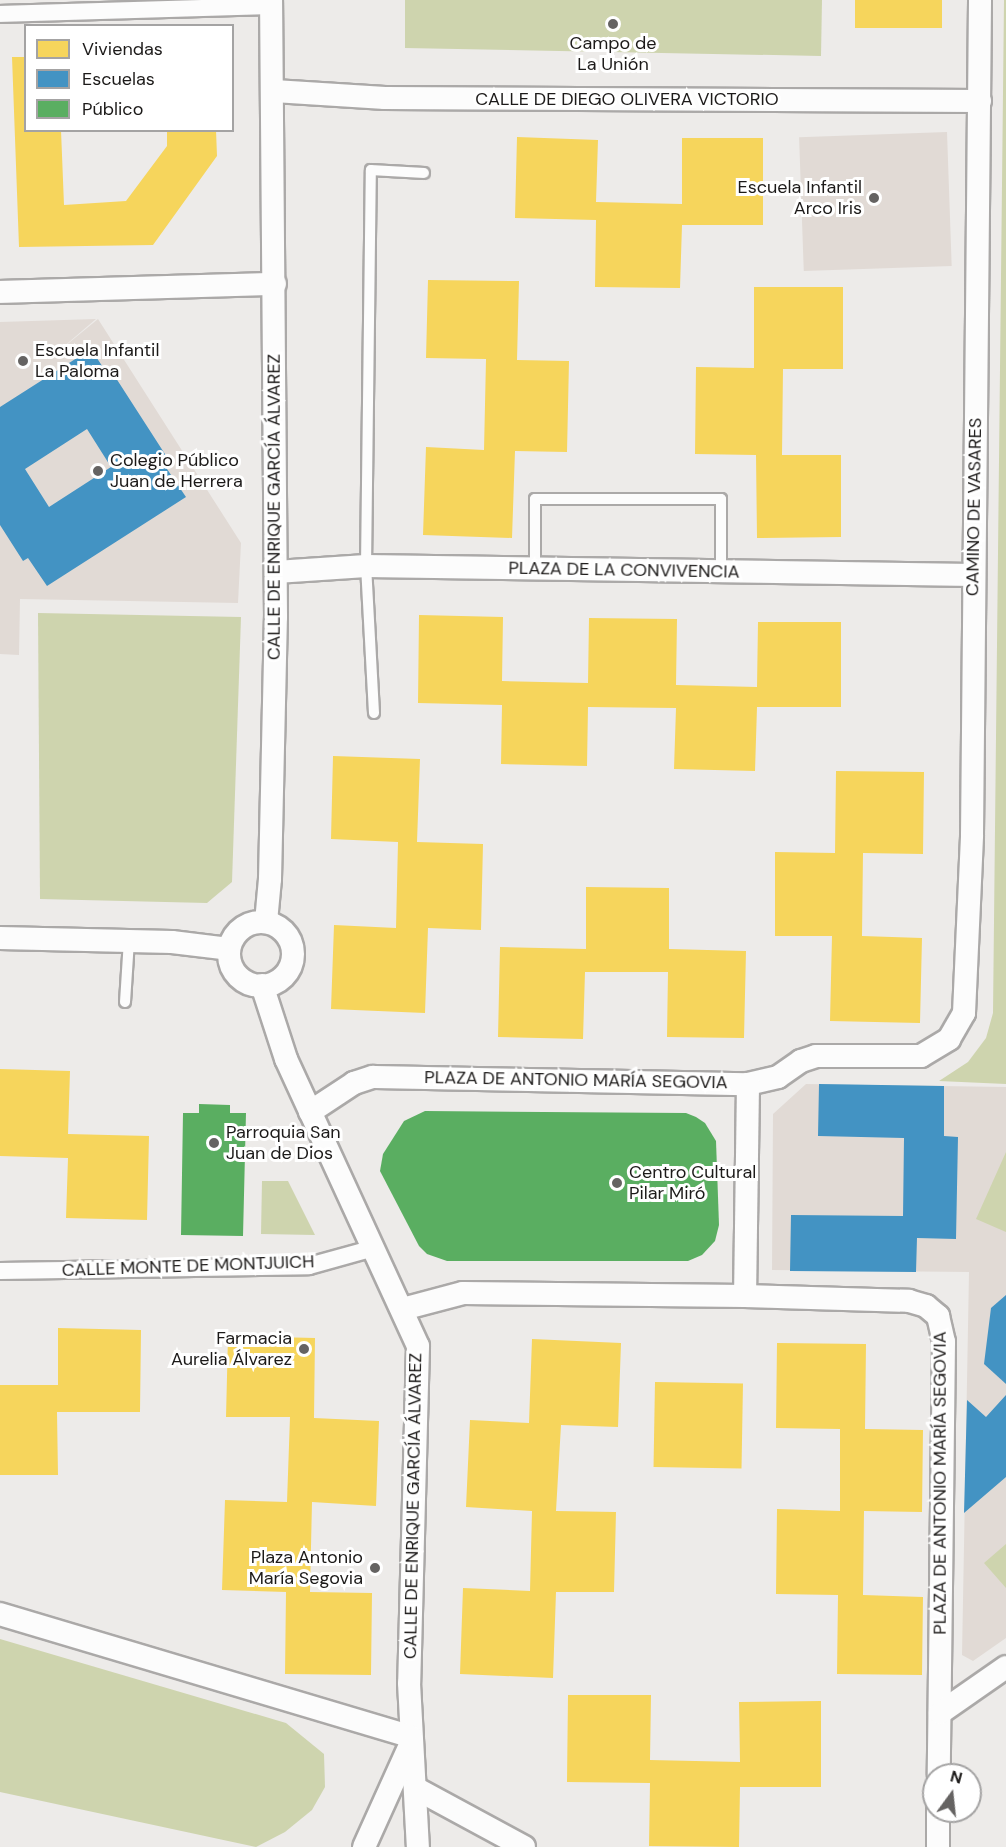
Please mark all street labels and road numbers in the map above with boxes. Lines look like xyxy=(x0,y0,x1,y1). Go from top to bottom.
street label: CALLE DE DIEGO OLIVERA VICTORIO xyxy=(475,88,779,110)
street label: CALLE DE ENRIQUE GARCÍA ÁLVAREZ xyxy=(263,354,285,660)
street label: CAMINO DE VASARES xyxy=(962,418,986,596)
street label: PLAZA DE LA CONVIVENCIA xyxy=(508,557,740,583)
street label: PLAZA DE ANTONIO MARÍA SEGOVIA xyxy=(424,1067,728,1093)
street label: CALLE MONTE DE MONTJUICH xyxy=(61,1251,315,1281)
street label: PLAZA DE ANTONIO MARÍA SEGOVIA xyxy=(929,1331,951,1635)
street label: CALLE DE ENRIQUE GARCÍA ÁLVAREZ xyxy=(400,1353,426,1659)

